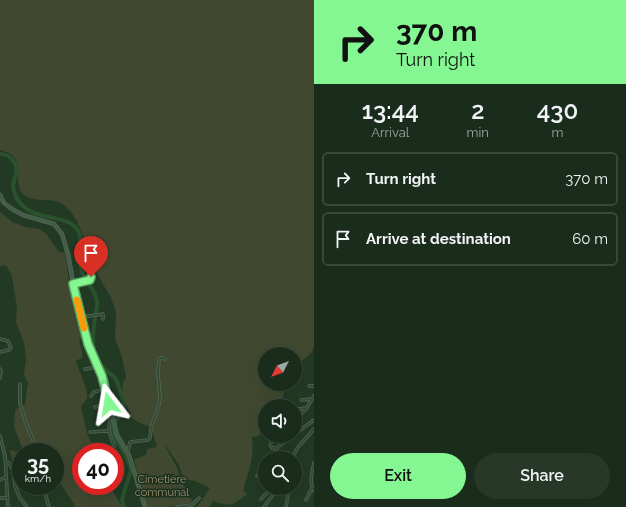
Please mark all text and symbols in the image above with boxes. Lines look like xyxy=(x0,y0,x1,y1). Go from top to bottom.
text: 370 m xyxy=(396,15,477,48)
icon: right xyxy=(330,16,382,68)
text: Turn right xyxy=(396,49,475,70)
text: 13:44 xyxy=(362,96,419,125)
text: 2 xyxy=(471,96,484,125)
text: 430 xyxy=(537,96,578,125)
text: Arrival xyxy=(371,125,409,140)
text: min xyxy=(467,125,489,140)
text: m xyxy=(551,125,563,140)
icon: right xyxy=(332,168,354,190)
text: Turn right xyxy=(366,170,436,188)
text: 370 m xyxy=(565,170,608,188)
icon: arrive xyxy=(332,228,354,250)
text: Arrive at destination xyxy=(366,230,511,248)
text: 60 m xyxy=(572,230,608,248)
pin xyxy=(74,236,108,277)
icon: arrive xyxy=(80,242,102,264)
north arrow xyxy=(258,347,302,391)
map controls xyxy=(258,347,302,495)
position arrow xyxy=(88,383,130,425)
button: sound xyxy=(258,399,302,443)
speed limit sign: 40 xyxy=(72,443,124,495)
button: search xyxy=(258,451,302,495)
text: 35 xyxy=(27,452,49,476)
button: Exit xyxy=(330,453,466,499)
button: Share xyxy=(474,453,610,499)
text: km/h xyxy=(25,473,51,484)
park label: Cimetière communal xyxy=(135,473,189,499)

